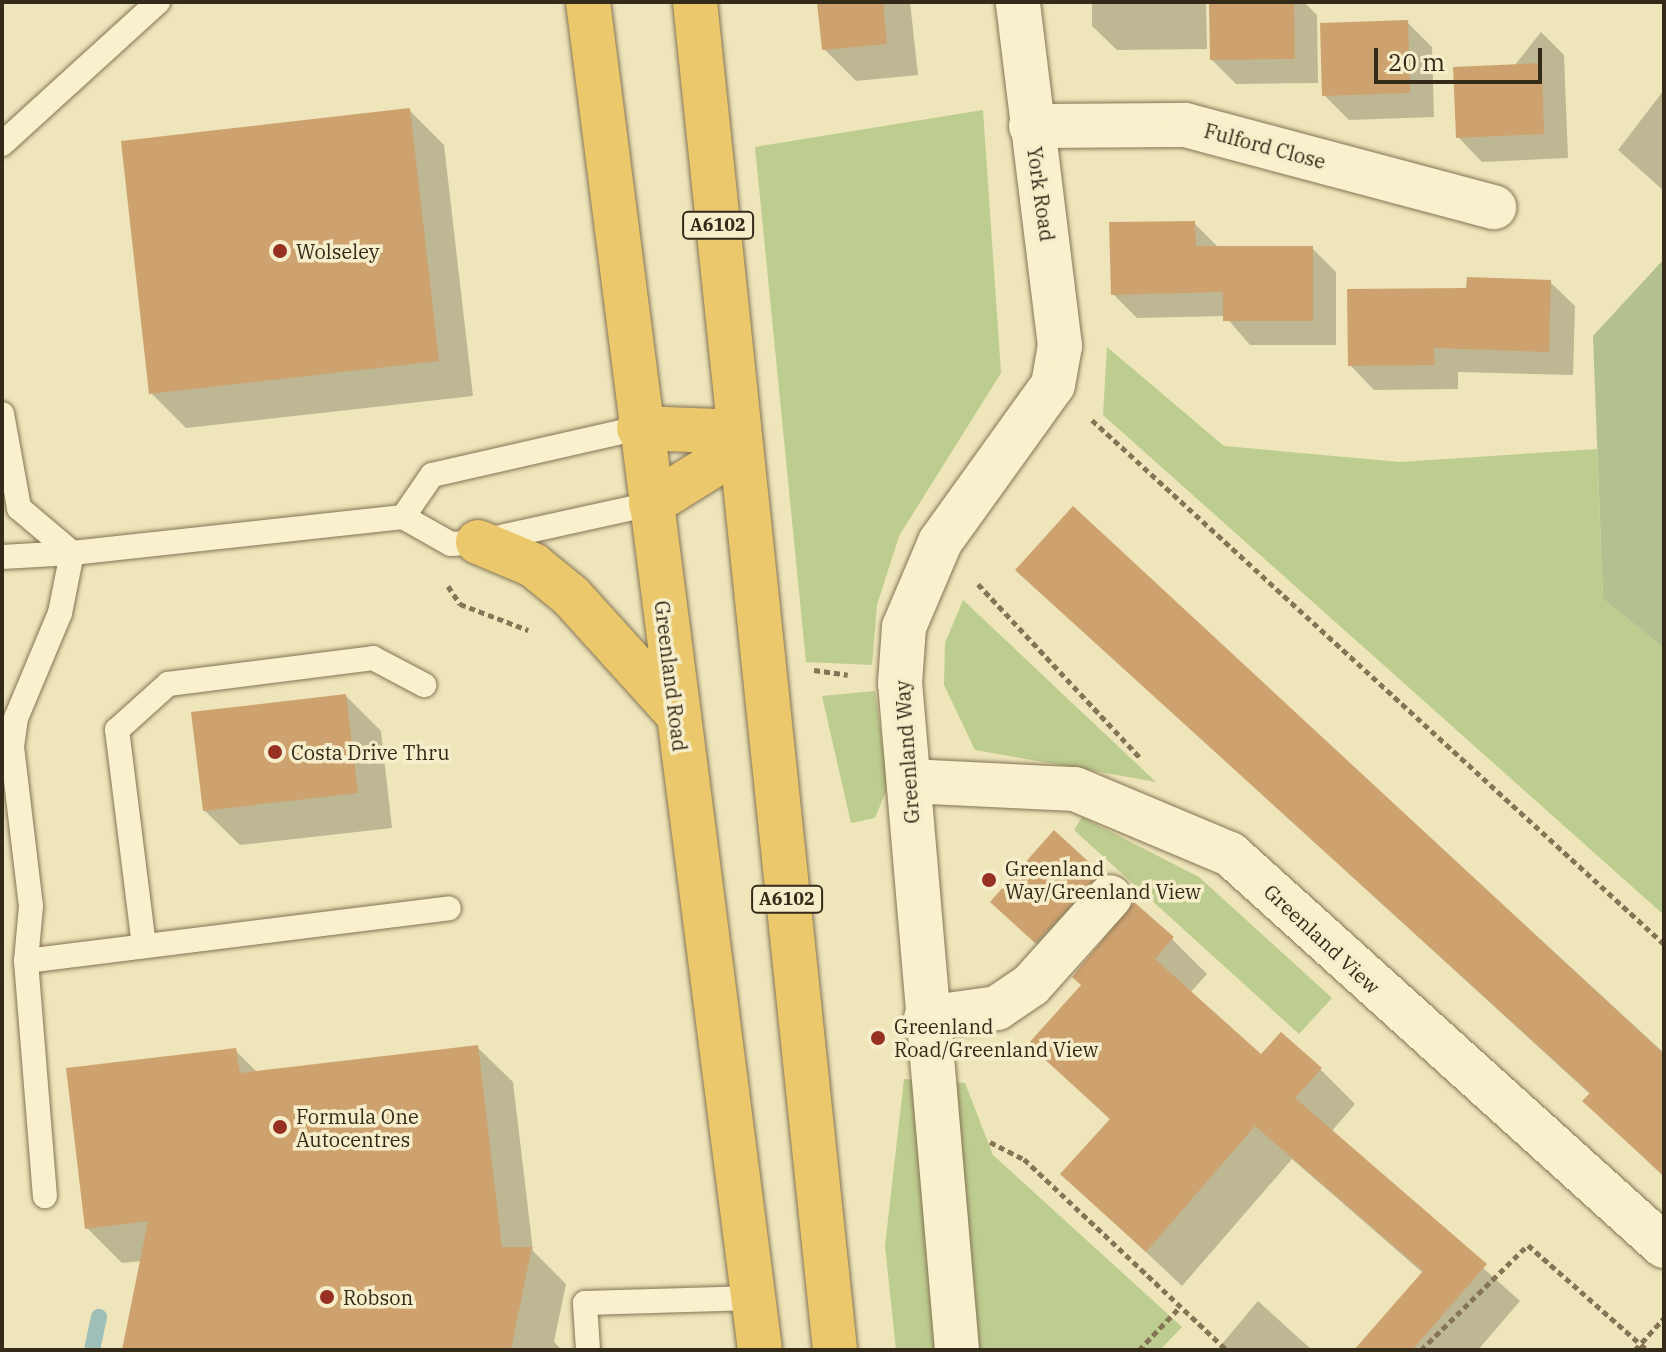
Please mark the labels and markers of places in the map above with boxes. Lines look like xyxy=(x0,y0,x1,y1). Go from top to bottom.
place label: Wolseley xyxy=(296,239,380,263)
marker: Wolseley xyxy=(271,242,289,260)
place label: Costa Drive Thru xyxy=(291,740,450,764)
marker: Costa Drive Thru xyxy=(266,743,284,761)
place label: Greenland Way/Greenland View xyxy=(1005,856,1201,903)
marker: Greenland Way/Greenland View xyxy=(980,871,998,889)
place label: Greenland Road/Greenland View xyxy=(894,1014,1098,1061)
marker: Greenland Road/Greenland View xyxy=(869,1029,887,1047)
place label: Formula One Autocentres xyxy=(296,1104,419,1151)
marker: Formula One Autocentres xyxy=(271,1118,289,1136)
place label: Robson xyxy=(343,1285,413,1309)
marker: Robson xyxy=(318,1288,336,1306)

